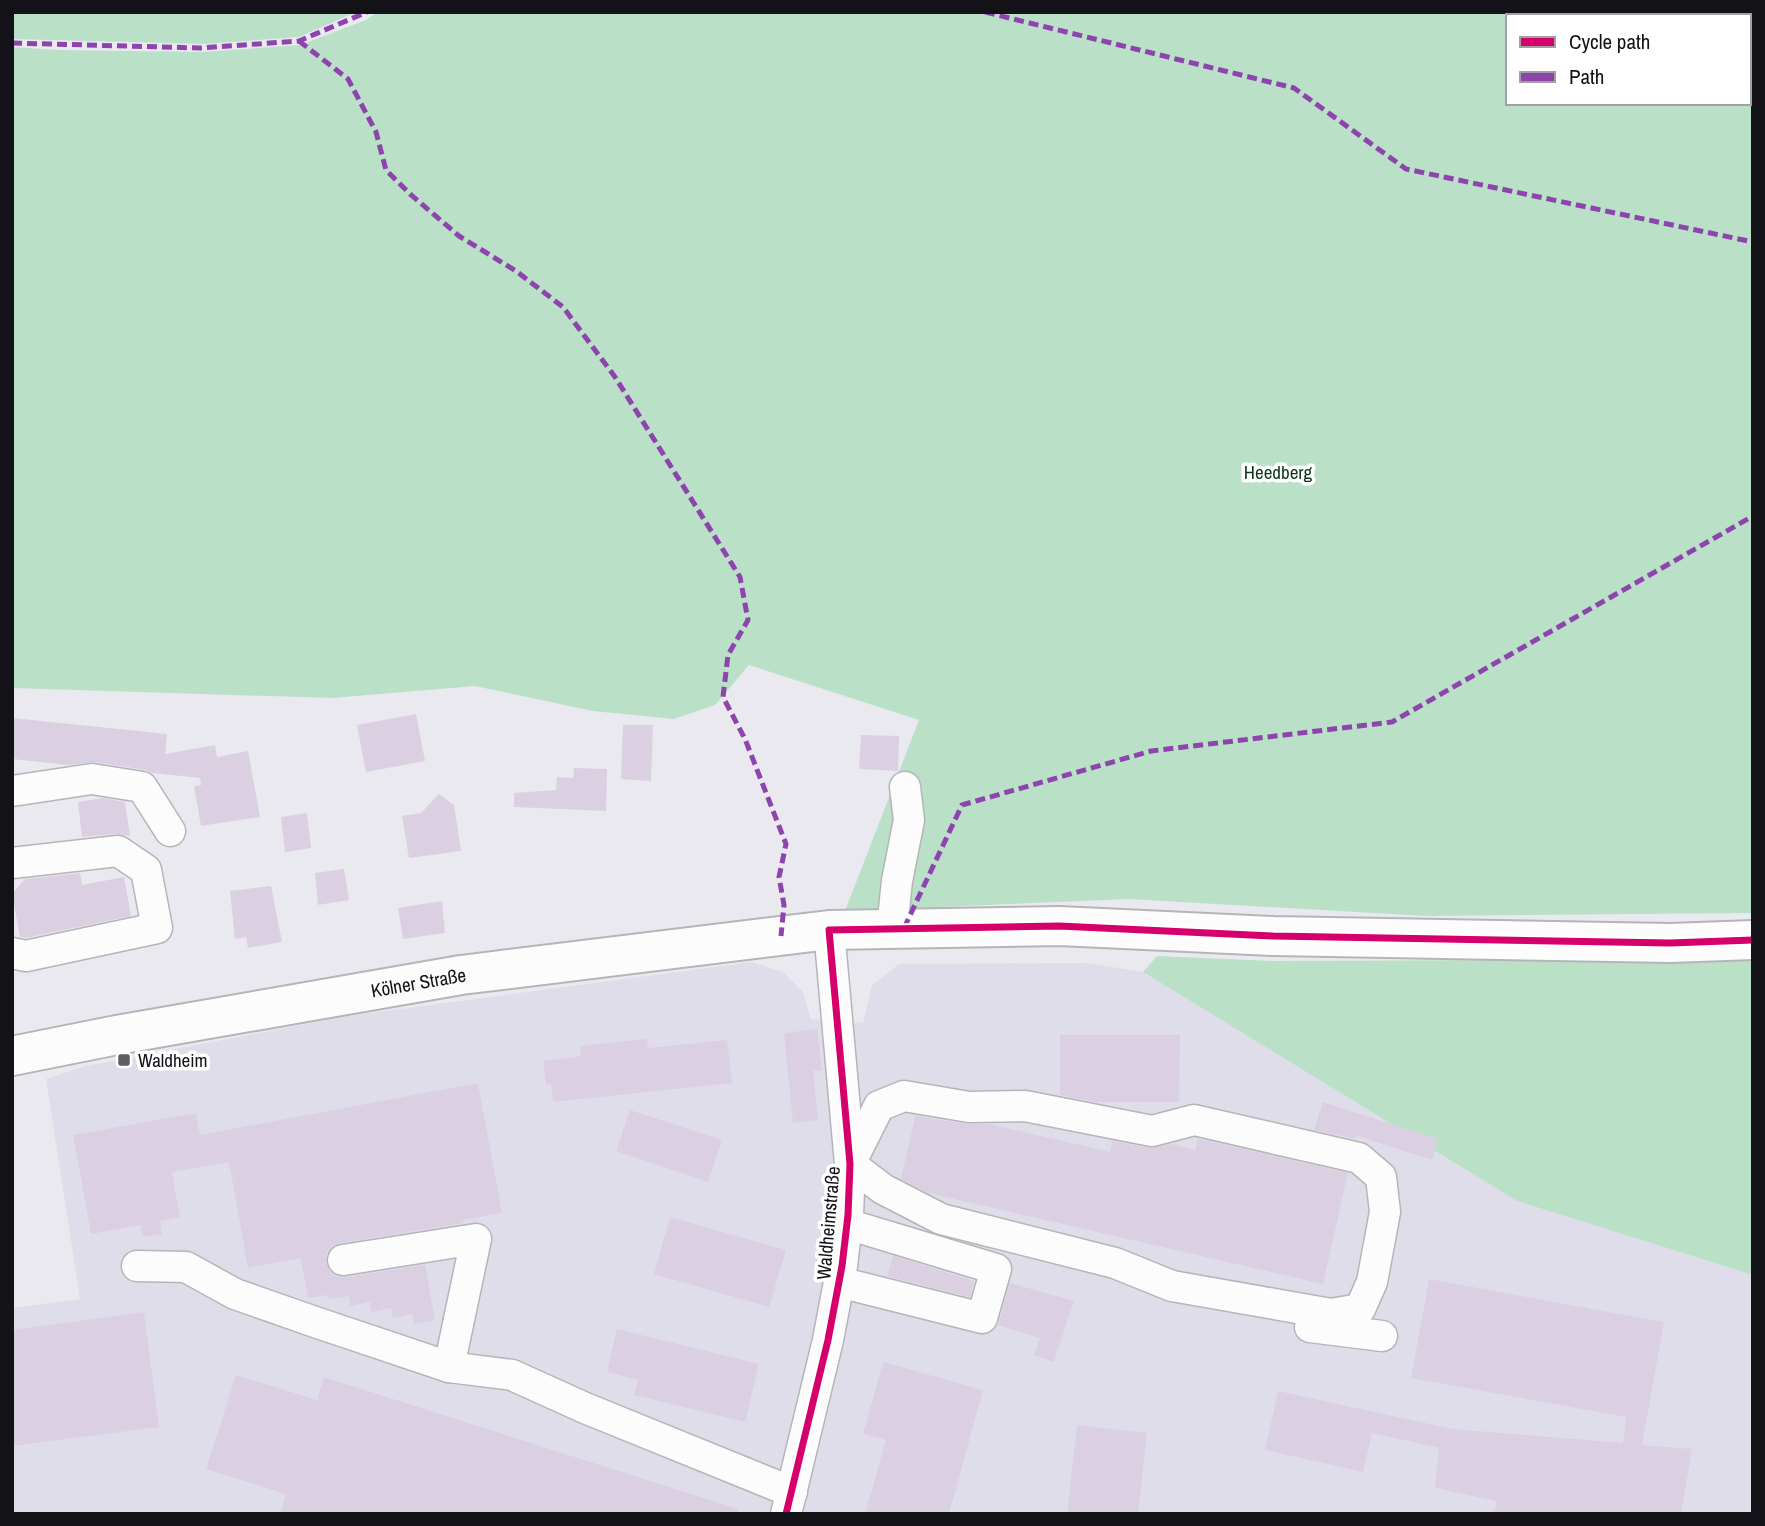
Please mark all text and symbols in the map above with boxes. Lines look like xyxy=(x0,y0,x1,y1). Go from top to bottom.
legend xyxy=(1506,14,1751,105)
text: Cycle path xyxy=(1569,27,1650,56)
text: Path xyxy=(1569,62,1604,91)
park label: Heedberg xyxy=(1244,459,1313,485)
street label: Kölner Straße xyxy=(369,962,467,1004)
place label: Waldheim xyxy=(138,1047,208,1073)
marker: Waldheim xyxy=(116,1052,132,1068)
street label: Waldheimstraße xyxy=(810,1165,846,1281)

